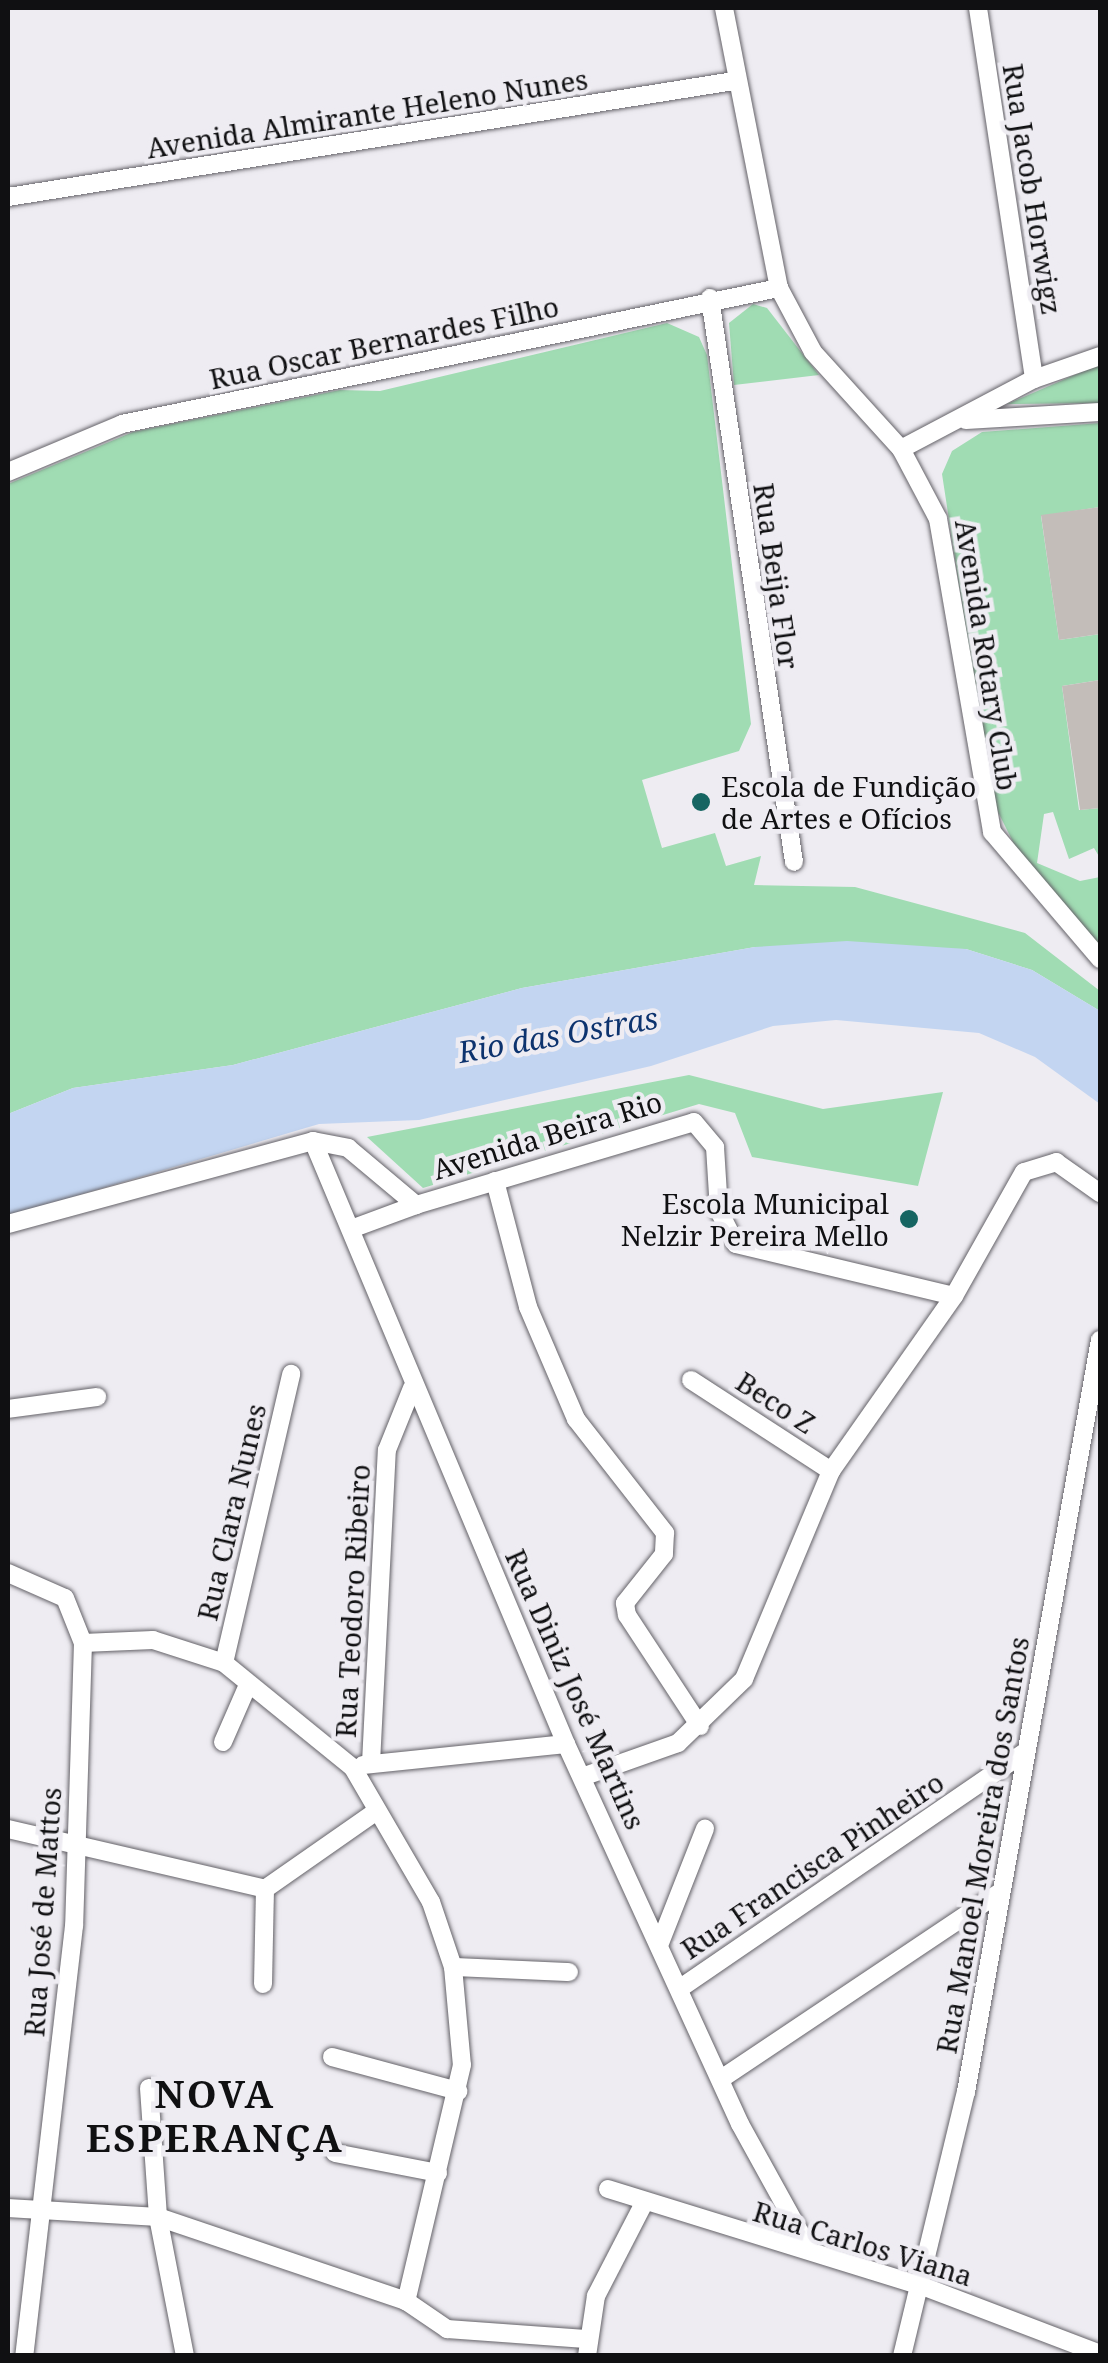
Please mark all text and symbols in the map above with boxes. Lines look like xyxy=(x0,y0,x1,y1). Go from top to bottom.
street label: Rua Jacob Horwigz xyxy=(997,61,1069,317)
street label: Avenida Almirante Heleno Nunes xyxy=(144,62,590,164)
street label: Rua Oscar Bernardes Filho xyxy=(206,289,562,395)
street label: Rua Beija Flor xyxy=(747,481,807,671)
street label: Avenida Rotary Club xyxy=(949,517,1025,793)
place label: Escola de Fundição de Artes e Ofícios xyxy=(721,769,976,835)
marker: Escola de Fundição de Artes e Ofícios xyxy=(690,791,712,813)
water label: Rio das Ostras xyxy=(455,1000,661,1070)
street label: Avenida Beira Rio xyxy=(428,1084,666,1186)
place label: Escola Municipal Nelzir Pereira Mello xyxy=(621,1186,889,1252)
marker: Escola Municipal Nelzir Pereira Mello xyxy=(898,1208,920,1230)
street label: Beco Z xyxy=(730,1364,822,1440)
street label: Rua Clara Nunes xyxy=(190,1400,272,1624)
street label: Rua Teodoro Ribeiro xyxy=(328,1463,376,1739)
street label: Rua Diniz José Martins xyxy=(499,1544,653,1834)
street label: Rua Manoel Moreira dos Santos xyxy=(929,1634,1035,2056)
street label: Rua Francisca Pinheiro xyxy=(674,1765,950,1965)
street label: Rua José de Mattos xyxy=(17,1786,67,2038)
district label: NOVA ESPERANÇA xyxy=(86,2071,344,2160)
street label: Rua Carlos Viana xyxy=(749,2194,977,2292)

